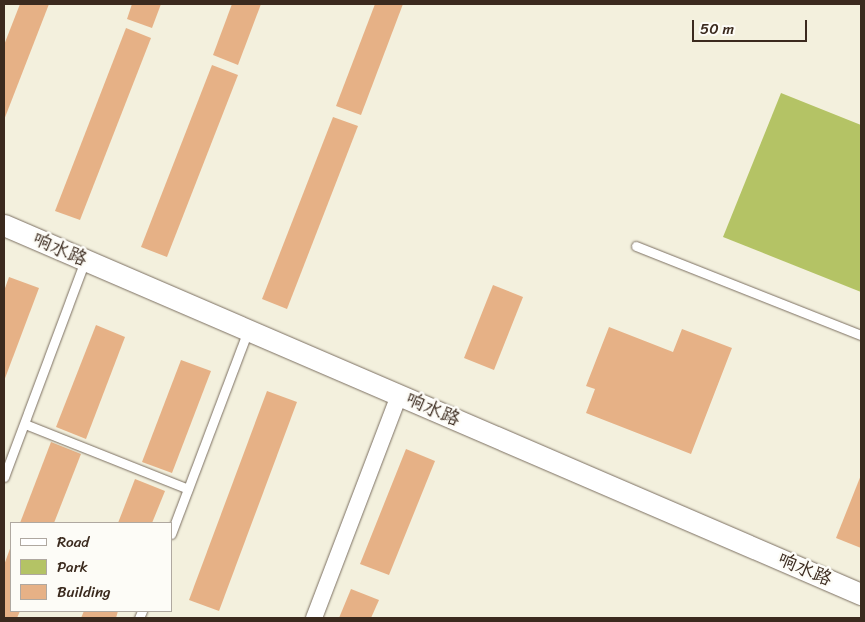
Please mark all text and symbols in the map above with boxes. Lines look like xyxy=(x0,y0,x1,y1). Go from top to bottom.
scale bar xyxy=(695,10,810,42)
text: 50 m xyxy=(700,16,734,42)
street label: 响水路 xyxy=(29,227,91,271)
street label: 响水路 xyxy=(402,387,464,431)
legend xyxy=(10,522,172,612)
text: Road xyxy=(57,529,89,555)
street label: 响水路 xyxy=(774,547,836,591)
text: Park xyxy=(57,554,88,580)
text: Building xyxy=(57,579,111,605)

